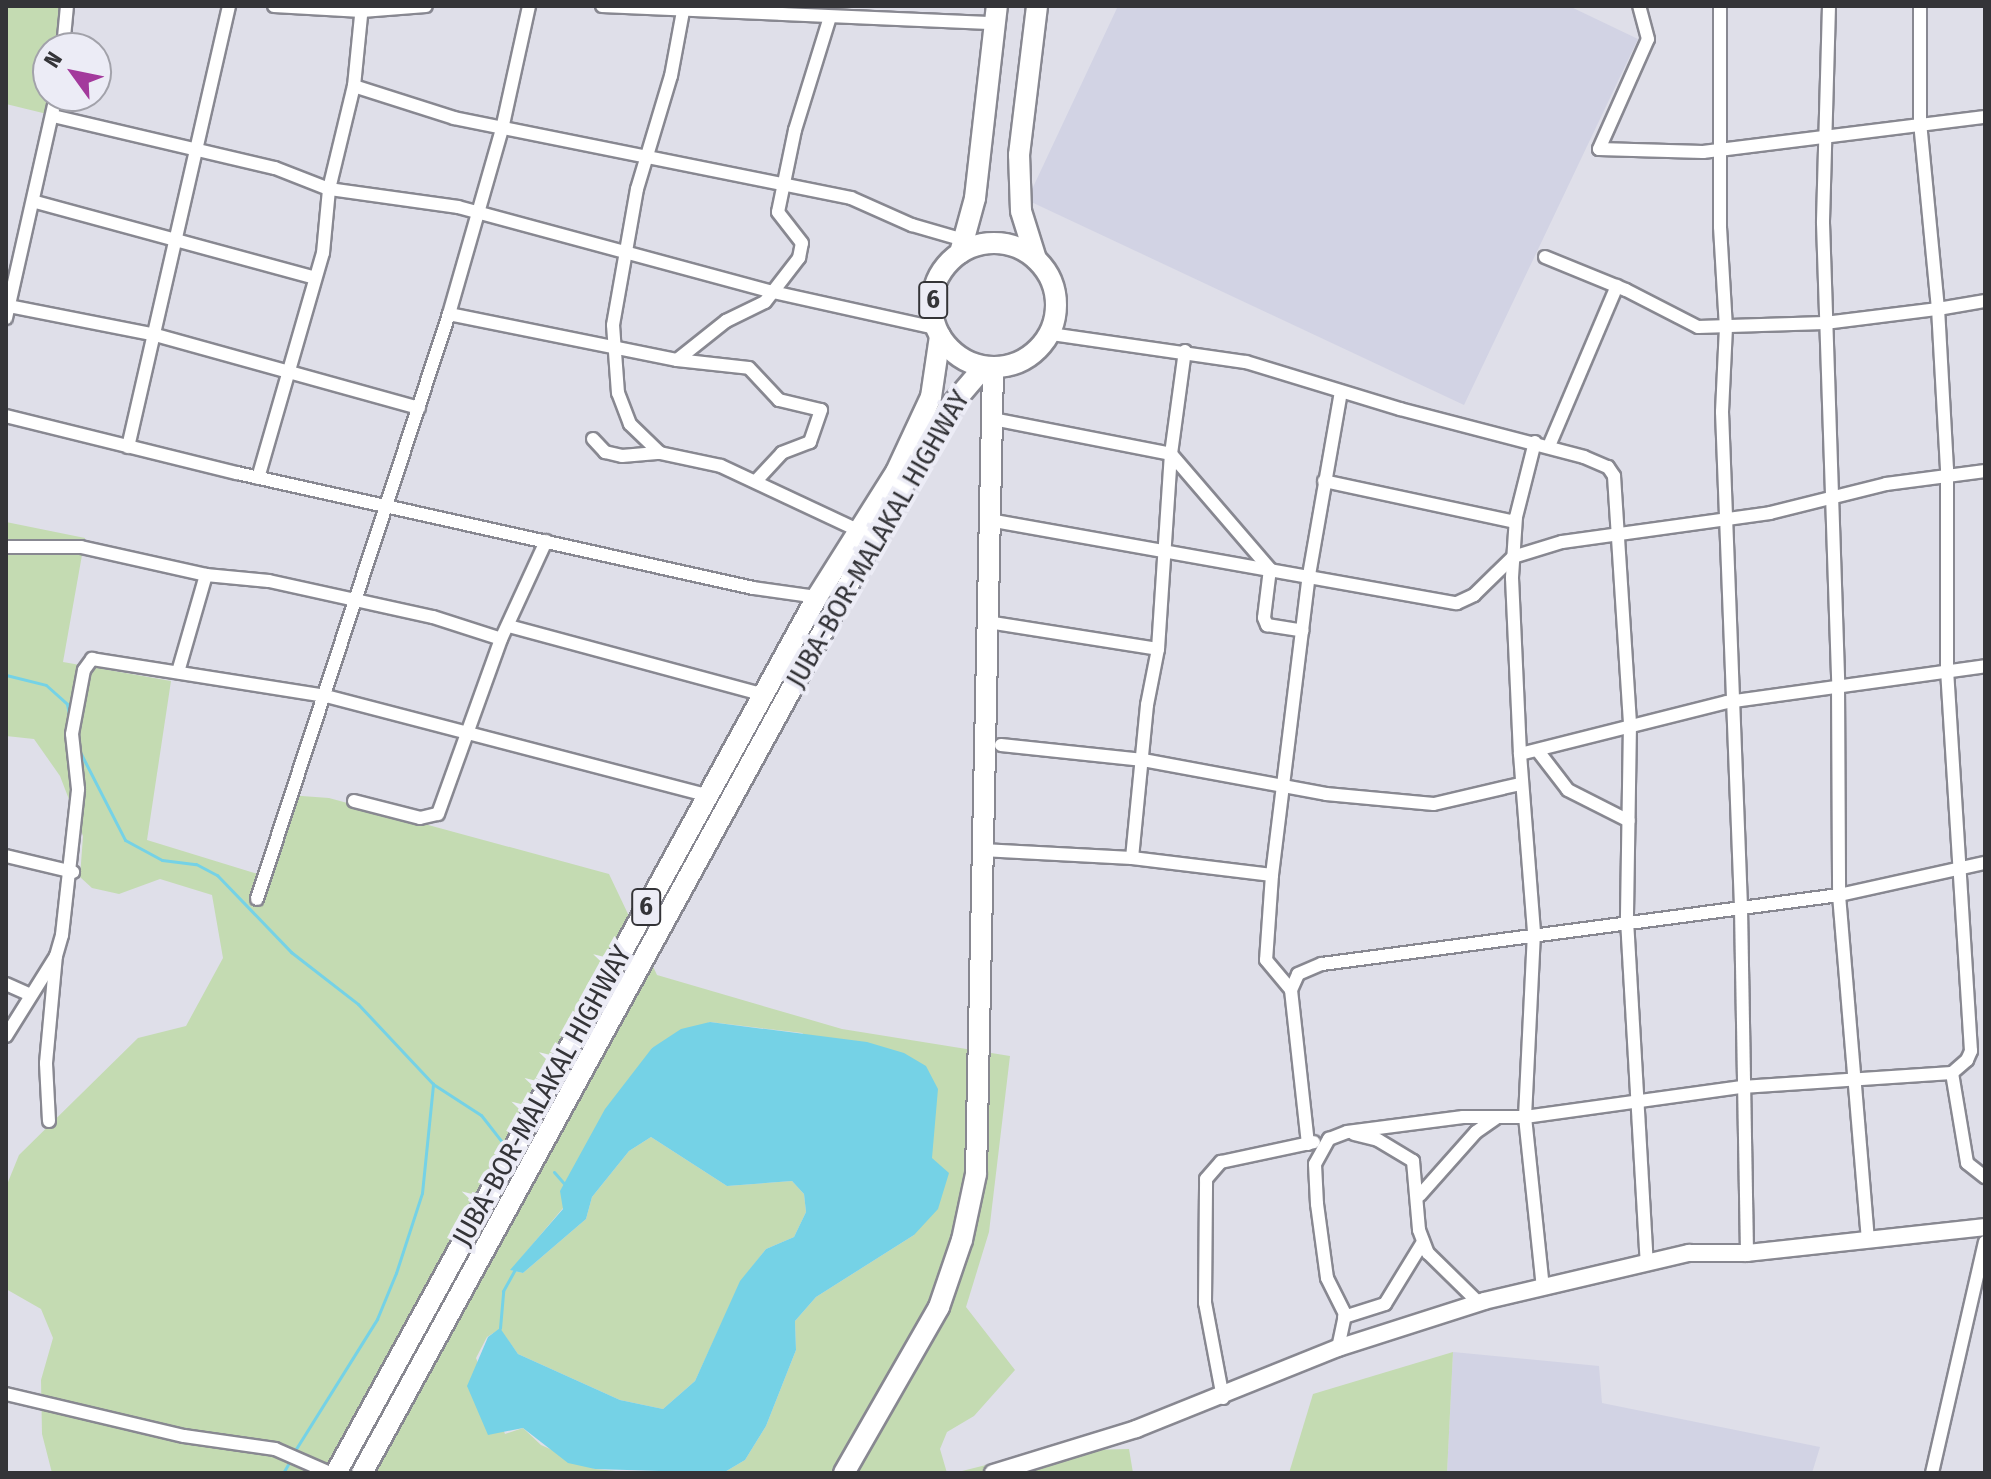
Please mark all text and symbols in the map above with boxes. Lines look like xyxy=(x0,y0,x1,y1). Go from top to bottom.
north arrow xyxy=(32,32,112,112)
text: N xyxy=(38,47,68,73)
road number: 6 xyxy=(917,278,949,322)
street label: JUBA-BOR-MALAKAL HIGHWAY xyxy=(779,384,977,694)
road number: 6 xyxy=(630,885,662,929)
street label: JUBA-BOR-MALAKAL HIGHWAY xyxy=(445,940,639,1252)

